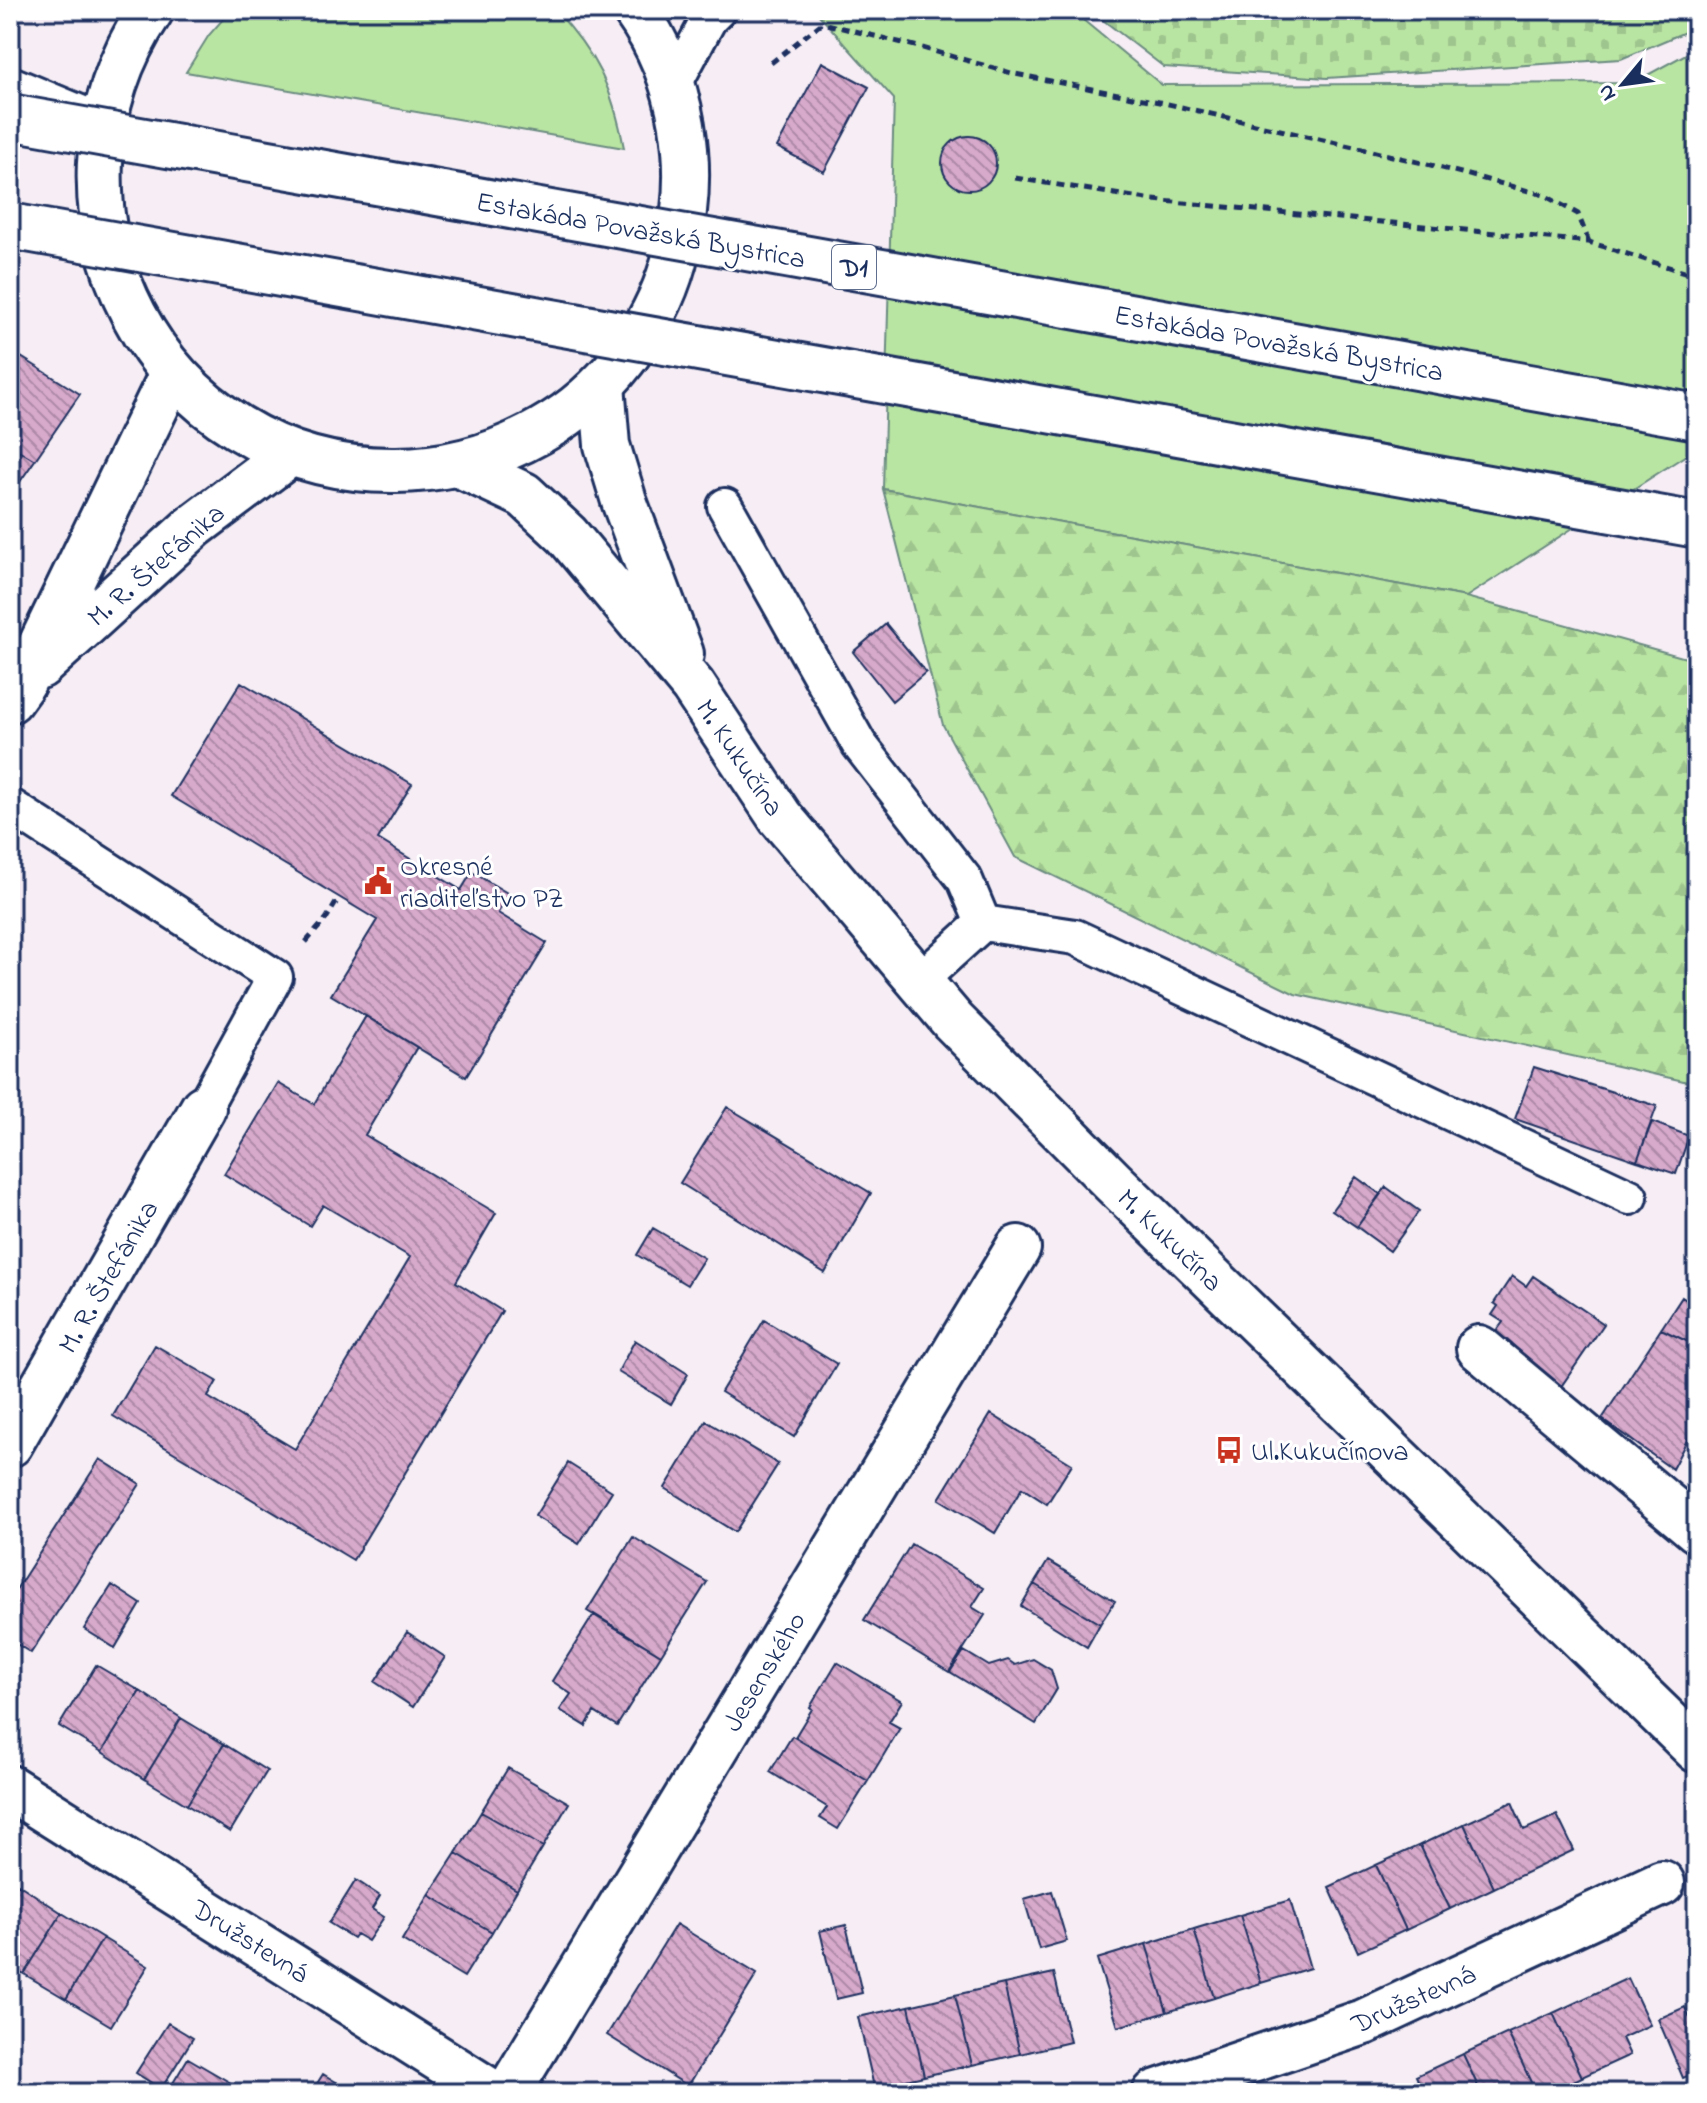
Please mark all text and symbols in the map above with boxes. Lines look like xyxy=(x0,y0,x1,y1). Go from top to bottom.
north arrow xyxy=(1583,44,1663,124)
text: N xyxy=(1591,78,1626,106)
street label: Estakáda Považská Bystrica xyxy=(472,183,808,282)
road number: D1 xyxy=(832,245,876,289)
street label: Estakáda Považská Bystrica xyxy=(1110,296,1446,395)
street label: M. R. Štefánika xyxy=(79,495,235,638)
street label: M. Kukučína xyxy=(684,692,793,826)
place label: Okresné riaditeľstvo PZ xyxy=(400,848,564,921)
public building icon: Okresné riaditeľstvo PZ xyxy=(363,866,393,896)
street label: M. Kukučína xyxy=(1106,1180,1231,1303)
street label: M. R. Štefánika xyxy=(49,1193,171,1362)
place label: Ul.Kukučínova xyxy=(1251,1433,1409,1474)
bus stop icon: Ul.Kukučínova xyxy=(1214,1435,1244,1465)
street label: Jesenského xyxy=(714,1605,818,1741)
street label: Družstevná xyxy=(182,1890,316,1995)
street label: Družstevná xyxy=(1345,1956,1483,2047)

